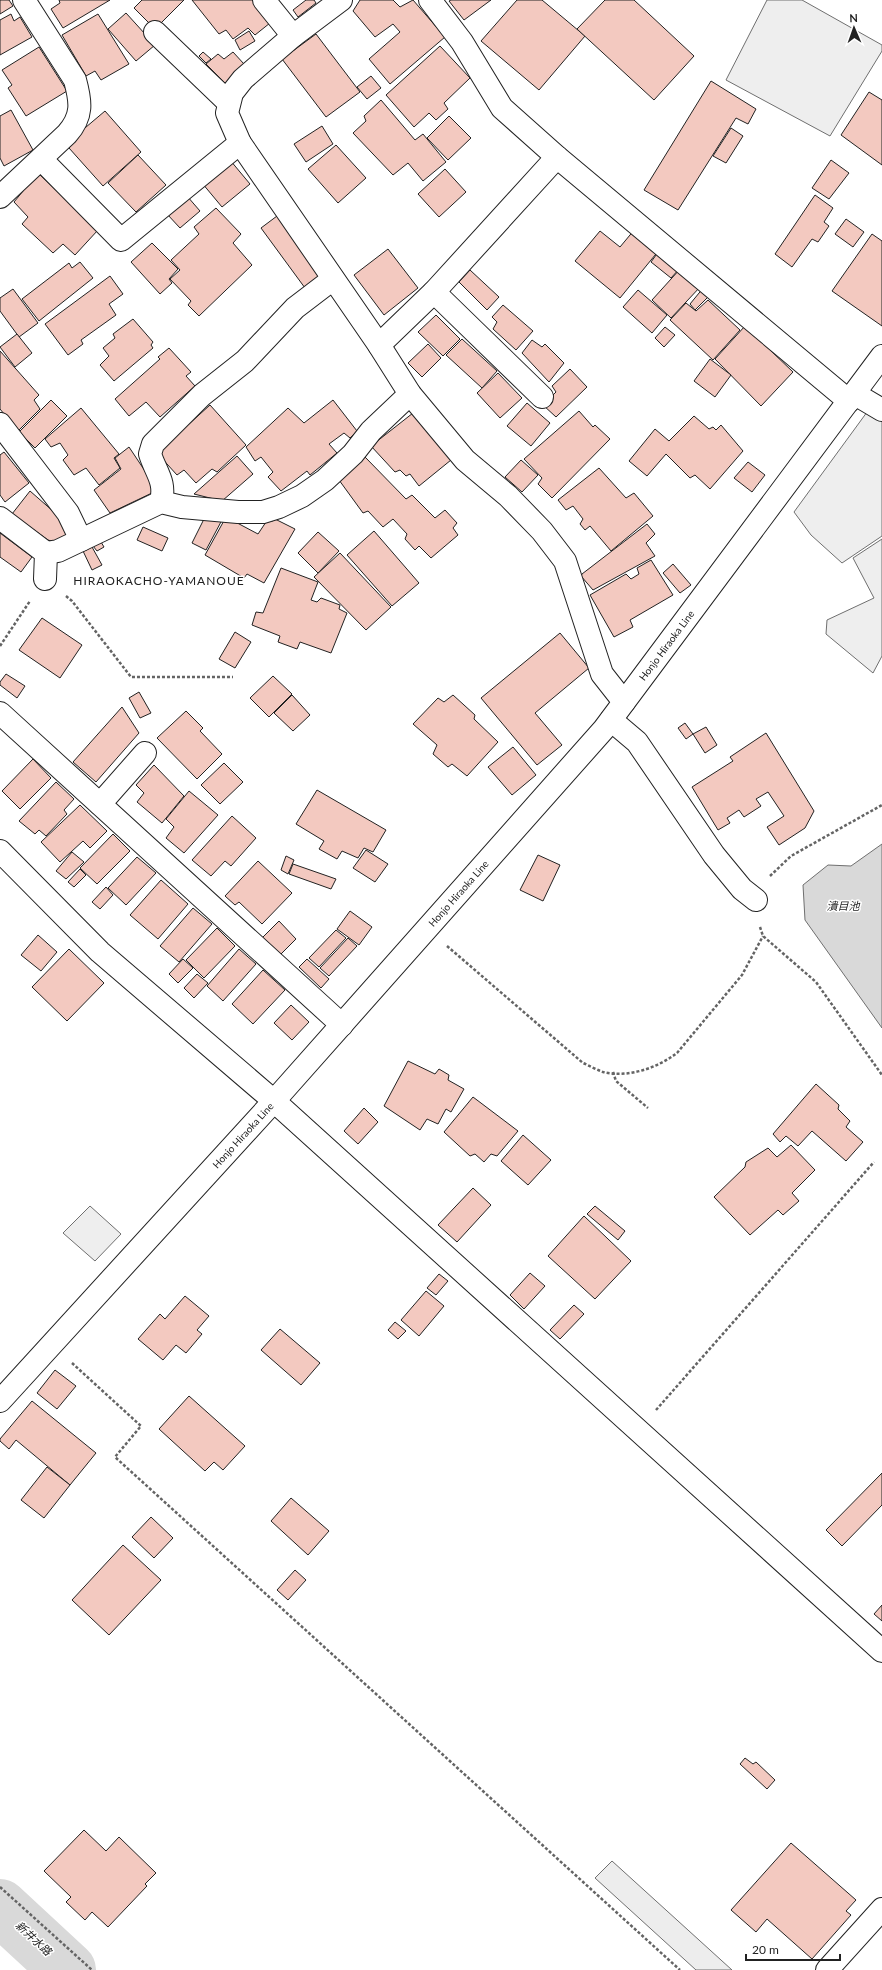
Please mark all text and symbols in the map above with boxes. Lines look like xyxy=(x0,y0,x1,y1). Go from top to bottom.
north arrow xyxy=(834,8,874,48)
text: N xyxy=(849,11,858,24)
district label: HIRAOKACHO-YAMANOUE xyxy=(73,573,245,588)
street label: Honjo Hiraoka Line xyxy=(636,608,697,683)
street label: Honjo Hiraoka Line xyxy=(426,858,491,929)
water label: 潰目池 xyxy=(827,899,860,912)
street label: Honjo Hiraoka Line xyxy=(210,1100,276,1170)
water label: 新井水路 xyxy=(13,1918,55,1958)
scale bar xyxy=(746,1936,840,1962)
text: 20 m xyxy=(752,1942,779,1957)

